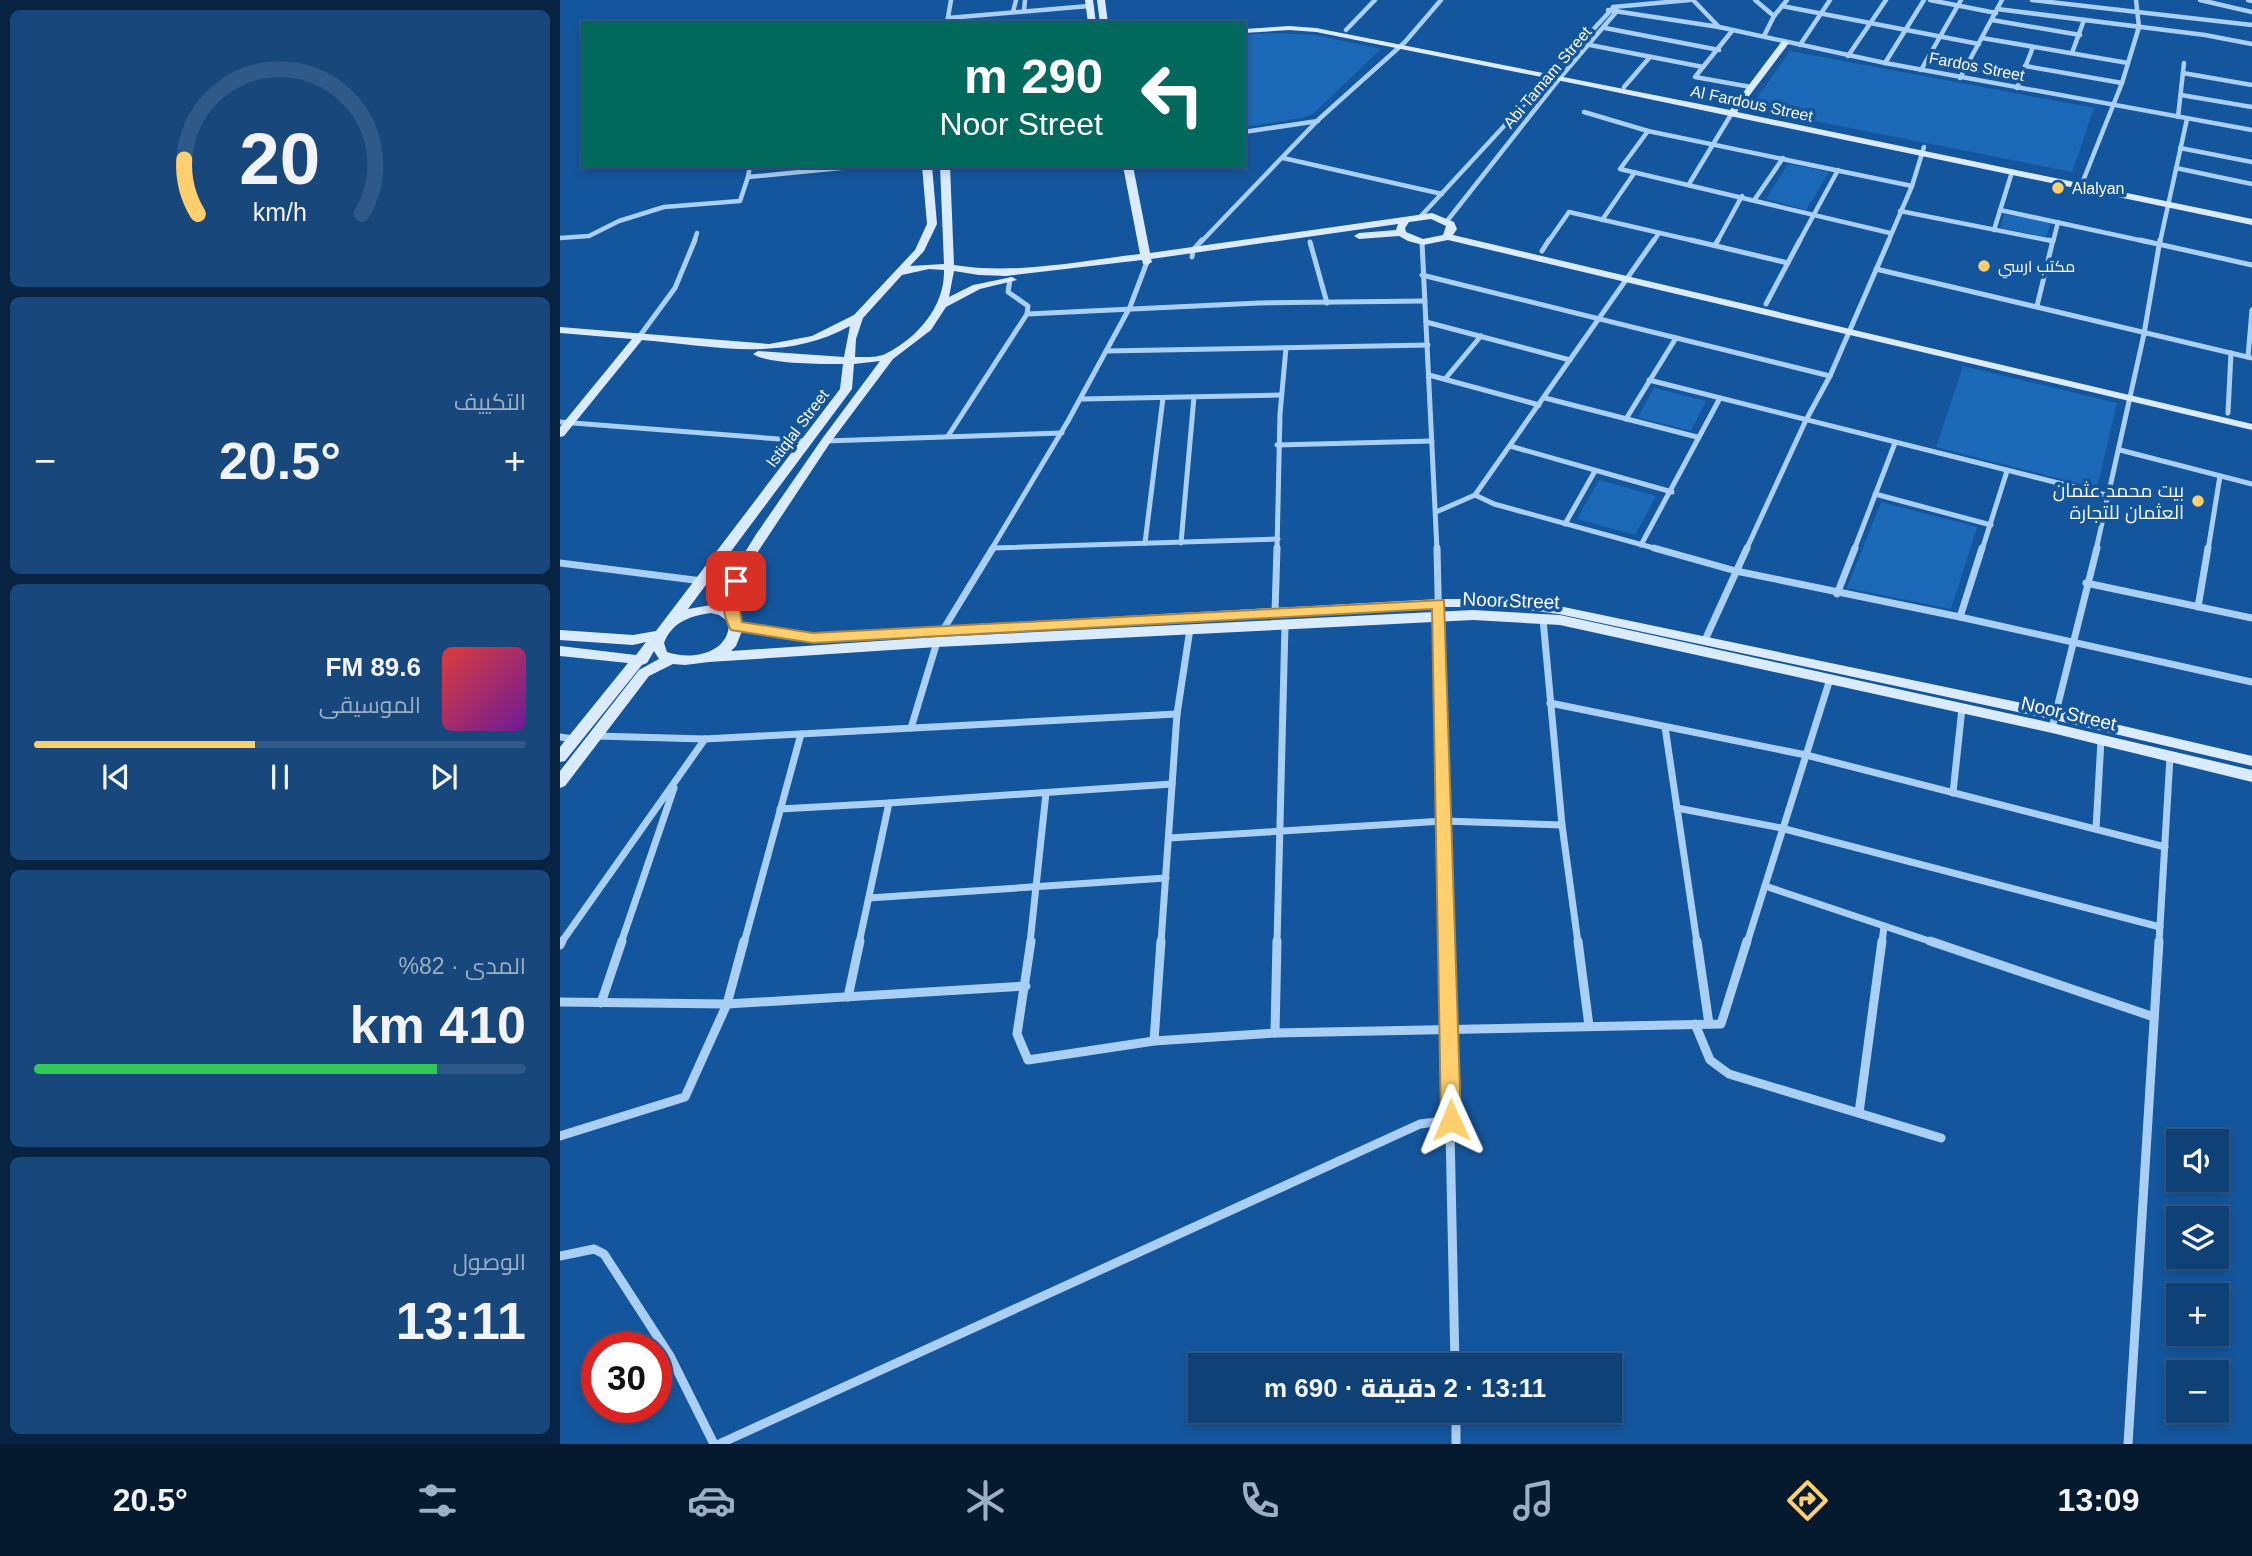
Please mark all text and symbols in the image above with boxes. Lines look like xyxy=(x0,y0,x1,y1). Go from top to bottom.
street label: Abi Tamam Street xyxy=(1500,23,1595,131)
text: 290 m xyxy=(964,49,1103,103)
icon: left xyxy=(1127,49,1218,140)
street label: Fardos Street xyxy=(1928,49,2027,84)
street label: Al Fardous Street xyxy=(1689,82,1815,125)
text: Noor Street xyxy=(939,106,1103,142)
text: 20 xyxy=(240,119,320,200)
marker: Alalyan xyxy=(2050,180,2066,196)
place label: Alalyan xyxy=(2072,180,2124,197)
text: km/h xyxy=(253,198,307,226)
marker: مكتب ارسي xyxy=(1976,258,1992,274)
place label: مكتب ارسي xyxy=(1998,258,2075,279)
street label: Istiqlal Street xyxy=(763,386,832,470)
text: التكييف xyxy=(454,389,526,415)
text: 20.5° xyxy=(219,432,341,490)
text: − xyxy=(34,440,56,482)
text: + xyxy=(504,440,526,482)
place label: بيت محمد عثمان العثمان للتجارة xyxy=(2053,480,2184,524)
marker: بيت محمد عثمان العثمان للتجارة xyxy=(2190,493,2206,509)
pin xyxy=(706,551,766,611)
icon: arrive xyxy=(717,562,755,600)
street label: Noor Street xyxy=(1462,588,1561,613)
text: 89.6 FM xyxy=(326,652,421,682)
text: الموسيقى xyxy=(319,692,421,718)
street label: Noor Street xyxy=(2019,692,2119,735)
icon: previous xyxy=(97,758,135,796)
icon: pause xyxy=(261,758,299,796)
icon: next xyxy=(425,758,463,796)
text: المدى · 82% xyxy=(399,953,526,979)
text: 410 km xyxy=(350,996,526,1054)
position arrow xyxy=(1414,1083,1488,1157)
map controls xyxy=(2166,1129,2229,1423)
button: sound xyxy=(2166,1129,2229,1192)
button: layers xyxy=(2166,1206,2229,1269)
text: الوصول xyxy=(453,1249,526,1275)
button: + xyxy=(2166,1283,2229,1346)
text: 13:11 xyxy=(396,1292,526,1350)
speed limit sign: 30 xyxy=(581,1332,672,1423)
button: − xyxy=(2166,1360,2229,1423)
text: 13:11 · 2 دقيقة · 690 m xyxy=(1264,1373,1546,1403)
icon: filters xyxy=(413,1476,462,1525)
icon: car xyxy=(687,1476,736,1525)
icon: climate xyxy=(961,1476,1010,1525)
icon: phone xyxy=(1235,1476,1284,1525)
icon: music xyxy=(1509,1476,1558,1525)
icon: directions xyxy=(1783,1476,1832,1525)
text: 20.5° xyxy=(113,1482,188,1518)
text: 13:09 xyxy=(2058,1482,2139,1518)

